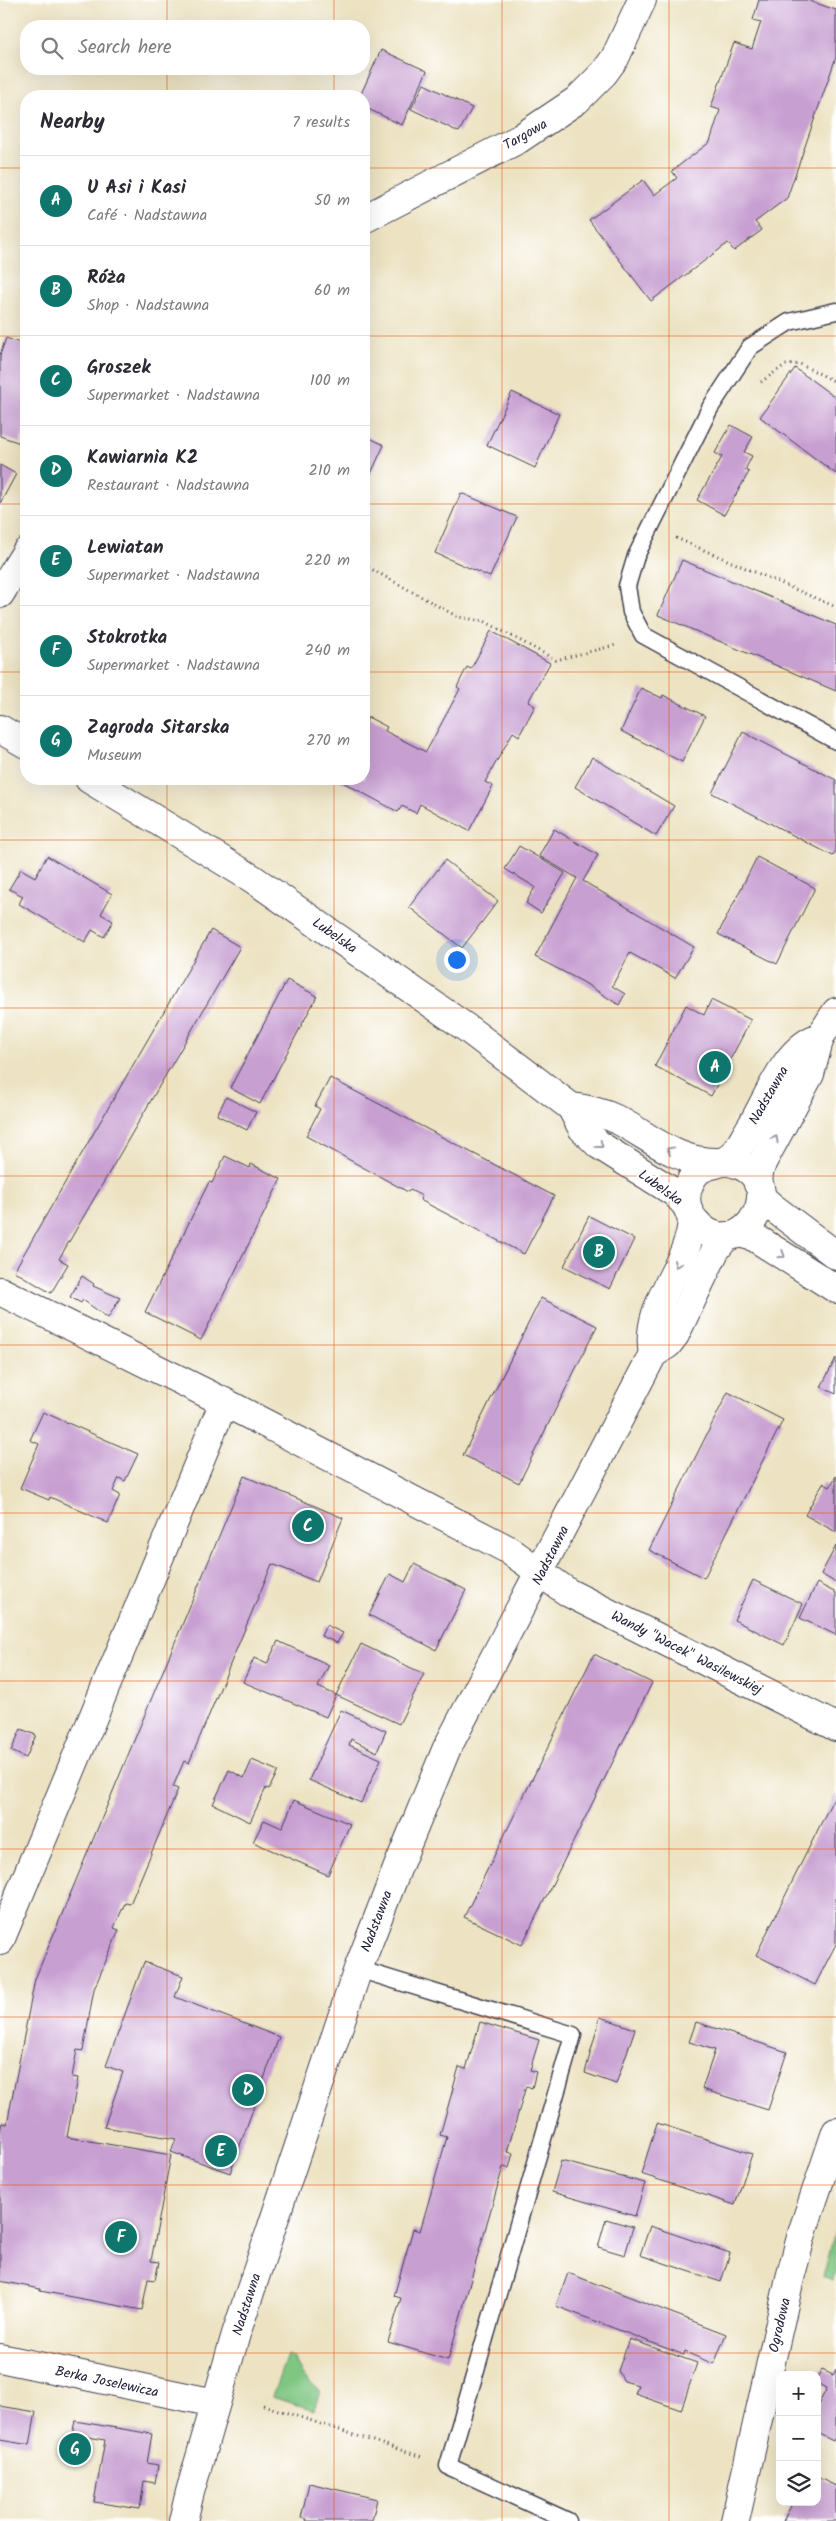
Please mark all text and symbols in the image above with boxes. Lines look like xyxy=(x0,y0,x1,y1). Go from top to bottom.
search box xyxy=(20,20,370,75)
text: Search here xyxy=(78,33,172,63)
icon: search xyxy=(38,34,66,62)
text: Nearby xyxy=(40,106,105,139)
text: 7 results xyxy=(292,110,350,135)
street label: Targowa xyxy=(499,113,552,156)
text: U Asi i Kasi xyxy=(87,173,186,203)
text: A xyxy=(51,188,61,213)
text: 50 m xyxy=(314,188,350,213)
text: Café · Nadstawna xyxy=(87,203,207,228)
text: Róża xyxy=(87,263,125,293)
text: B xyxy=(51,278,61,303)
text: 60 m xyxy=(314,278,350,303)
text: Shop · Nadstawna xyxy=(87,293,209,318)
text: Groszek xyxy=(87,353,151,383)
text: C xyxy=(51,368,61,393)
text: 100 m xyxy=(310,368,350,393)
text: Supermarket · Nadstawna xyxy=(87,383,260,408)
text: Kawiarnia K2 xyxy=(87,443,198,473)
text: D xyxy=(51,458,61,483)
text: 210 m xyxy=(309,458,350,483)
text: Restaurant · Nadstawna xyxy=(87,473,250,498)
text: Lewiatan xyxy=(87,533,164,563)
text: E xyxy=(52,548,60,573)
text: 220 m xyxy=(304,548,350,573)
text: Supermarket · Nadstawna xyxy=(87,563,260,588)
text: Stokrotka xyxy=(87,623,167,653)
text: F xyxy=(52,638,60,663)
text: 240 m xyxy=(305,638,350,663)
text: Supermarket · Nadstawna xyxy=(87,653,260,678)
text: Zagroda Sitarska xyxy=(87,713,229,743)
text: G xyxy=(51,728,61,753)
text: 270 m xyxy=(306,728,350,753)
text: Museum xyxy=(87,743,142,768)
street label: Lubelska xyxy=(307,912,361,959)
your location xyxy=(444,947,470,973)
pin: A xyxy=(699,1048,731,1086)
street label: Nadstawna xyxy=(743,1062,795,1129)
one-way arrow xyxy=(768,1135,778,1144)
one-way arrow xyxy=(594,1139,604,1148)
one-way arrow xyxy=(667,1147,676,1157)
street label: Lubelska xyxy=(633,1164,687,1212)
pin: B xyxy=(583,1233,615,1271)
one-way arrow xyxy=(777,1249,786,1259)
one-way arrow xyxy=(673,1259,684,1268)
pin: C xyxy=(292,1507,324,1545)
street label: Nadstawna xyxy=(526,1522,575,1589)
street label: Wandy "Wacek" Wasilewskiej xyxy=(607,1605,766,1701)
street label: Nadstawna xyxy=(355,1887,399,1955)
pin: D xyxy=(232,2071,264,2109)
pin: E xyxy=(205,2132,237,2170)
pin: F xyxy=(105,2218,137,2256)
street label: Nadstawna xyxy=(227,2270,267,2338)
street label: Ogrodowa xyxy=(763,2296,797,2355)
street label: Berka Joselewicza xyxy=(53,2360,161,2404)
map controls xyxy=(776,2371,821,2506)
button: + xyxy=(776,2371,821,2416)
button: − xyxy=(776,2416,821,2461)
pin: G xyxy=(59,2430,91,2468)
button: layers xyxy=(776,2461,821,2506)

